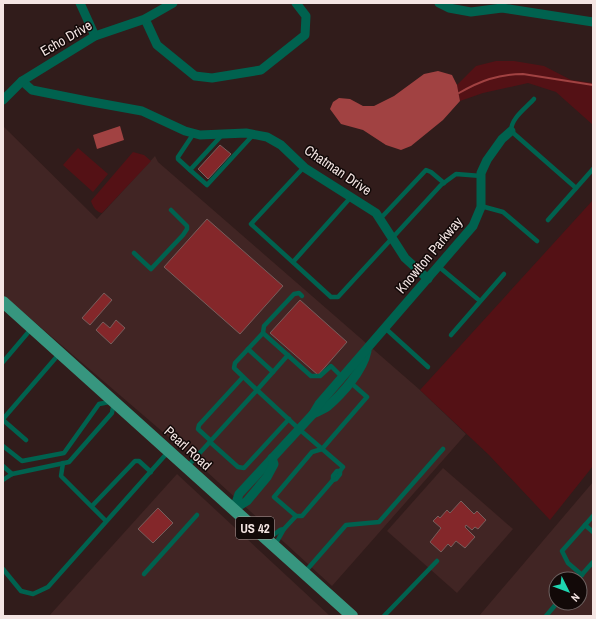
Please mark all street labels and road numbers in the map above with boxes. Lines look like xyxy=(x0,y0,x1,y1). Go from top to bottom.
street label: Echo Drive xyxy=(37,16,95,60)
street label: Chatman Drive xyxy=(301,141,375,199)
street label: Knowlton Parkway xyxy=(392,213,466,297)
street label: Pearl Road xyxy=(161,422,215,474)
road number: US 42 xyxy=(236,517,274,539)

